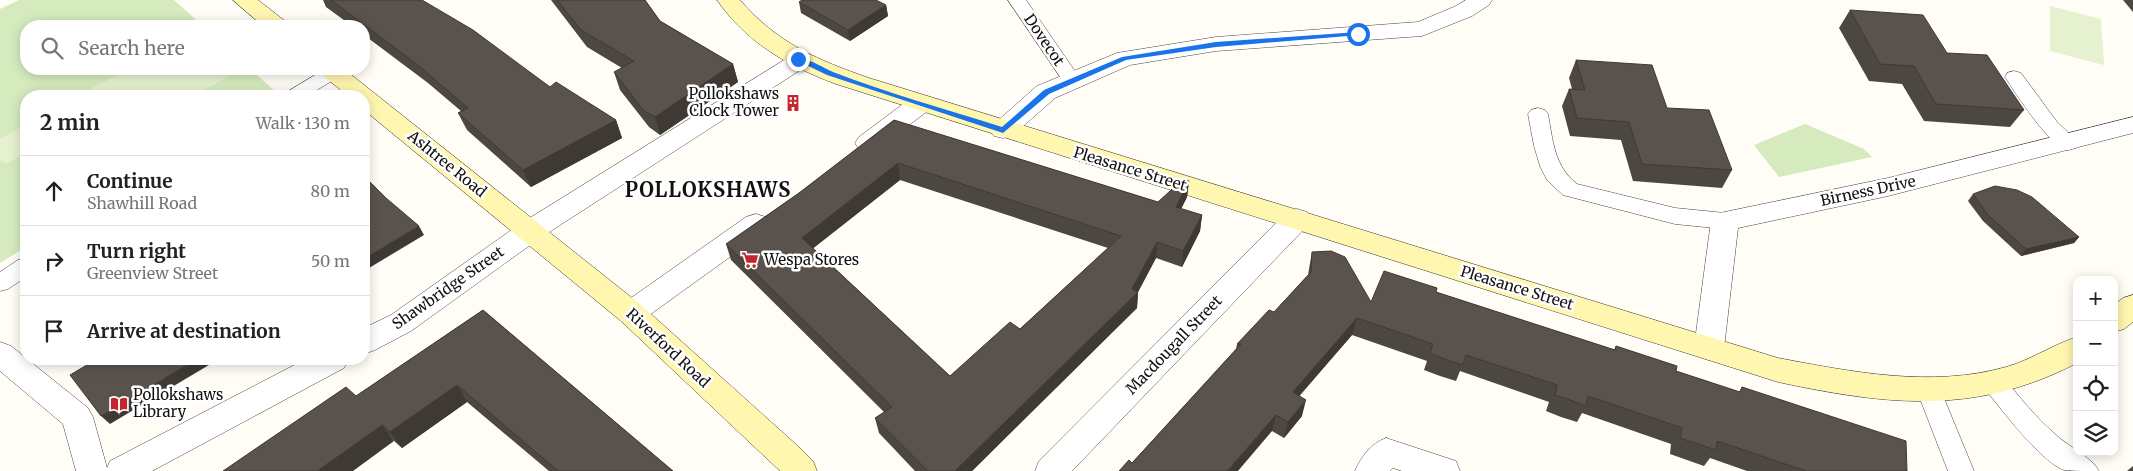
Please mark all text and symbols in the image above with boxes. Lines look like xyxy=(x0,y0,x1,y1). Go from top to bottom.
street label: Dovecot xyxy=(1020,10,1069,70)
search box xyxy=(20,20,370,75)
route start xyxy=(1347,23,1370,46)
icon: search xyxy=(38,34,66,62)
text: Search here xyxy=(78,36,185,60)
route end xyxy=(787,48,810,71)
place label: Pollokshaws Clock Tower xyxy=(689,84,779,120)
building icon: Pollokshaws Clock Tower xyxy=(783,93,803,113)
text: 2 min xyxy=(40,109,100,136)
text: Walk · 130 m xyxy=(256,113,350,133)
street label: Ashtree Road xyxy=(403,126,490,201)
street label: Pleasance Street xyxy=(1071,142,1189,195)
text: Continue xyxy=(87,169,173,193)
street label: Birness Drive xyxy=(1819,171,1917,210)
icon: ahead xyxy=(40,177,68,205)
district label: POLLOKSHAWS xyxy=(625,177,791,202)
text: 80 m xyxy=(311,181,350,201)
text: Shawhill Road xyxy=(87,193,197,213)
text: Turn right xyxy=(87,239,186,263)
street label: Shawbridge Street xyxy=(388,242,507,333)
icon: right xyxy=(40,247,68,275)
supermarket icon: Wespa Stores xyxy=(740,250,760,270)
place label: Wespa Stores xyxy=(763,250,859,269)
text: 50 m xyxy=(311,251,350,271)
street label: Pleasance Street xyxy=(1458,261,1576,314)
text: Greenview Street xyxy=(87,263,218,283)
map controls xyxy=(2073,276,2118,456)
button: + xyxy=(2073,276,2118,321)
street label: Macdougall Street xyxy=(1122,291,1226,398)
street label: Riverford Road xyxy=(623,304,714,391)
icon: arrive xyxy=(40,317,68,345)
text: Arrive at destination xyxy=(87,319,281,343)
button: − xyxy=(2073,321,2118,366)
button: locate xyxy=(2073,366,2118,411)
place label: Pollokshaws Library xyxy=(133,385,223,421)
library icon: Pollokshaws Library xyxy=(109,394,129,414)
button: layers xyxy=(2073,411,2118,456)

